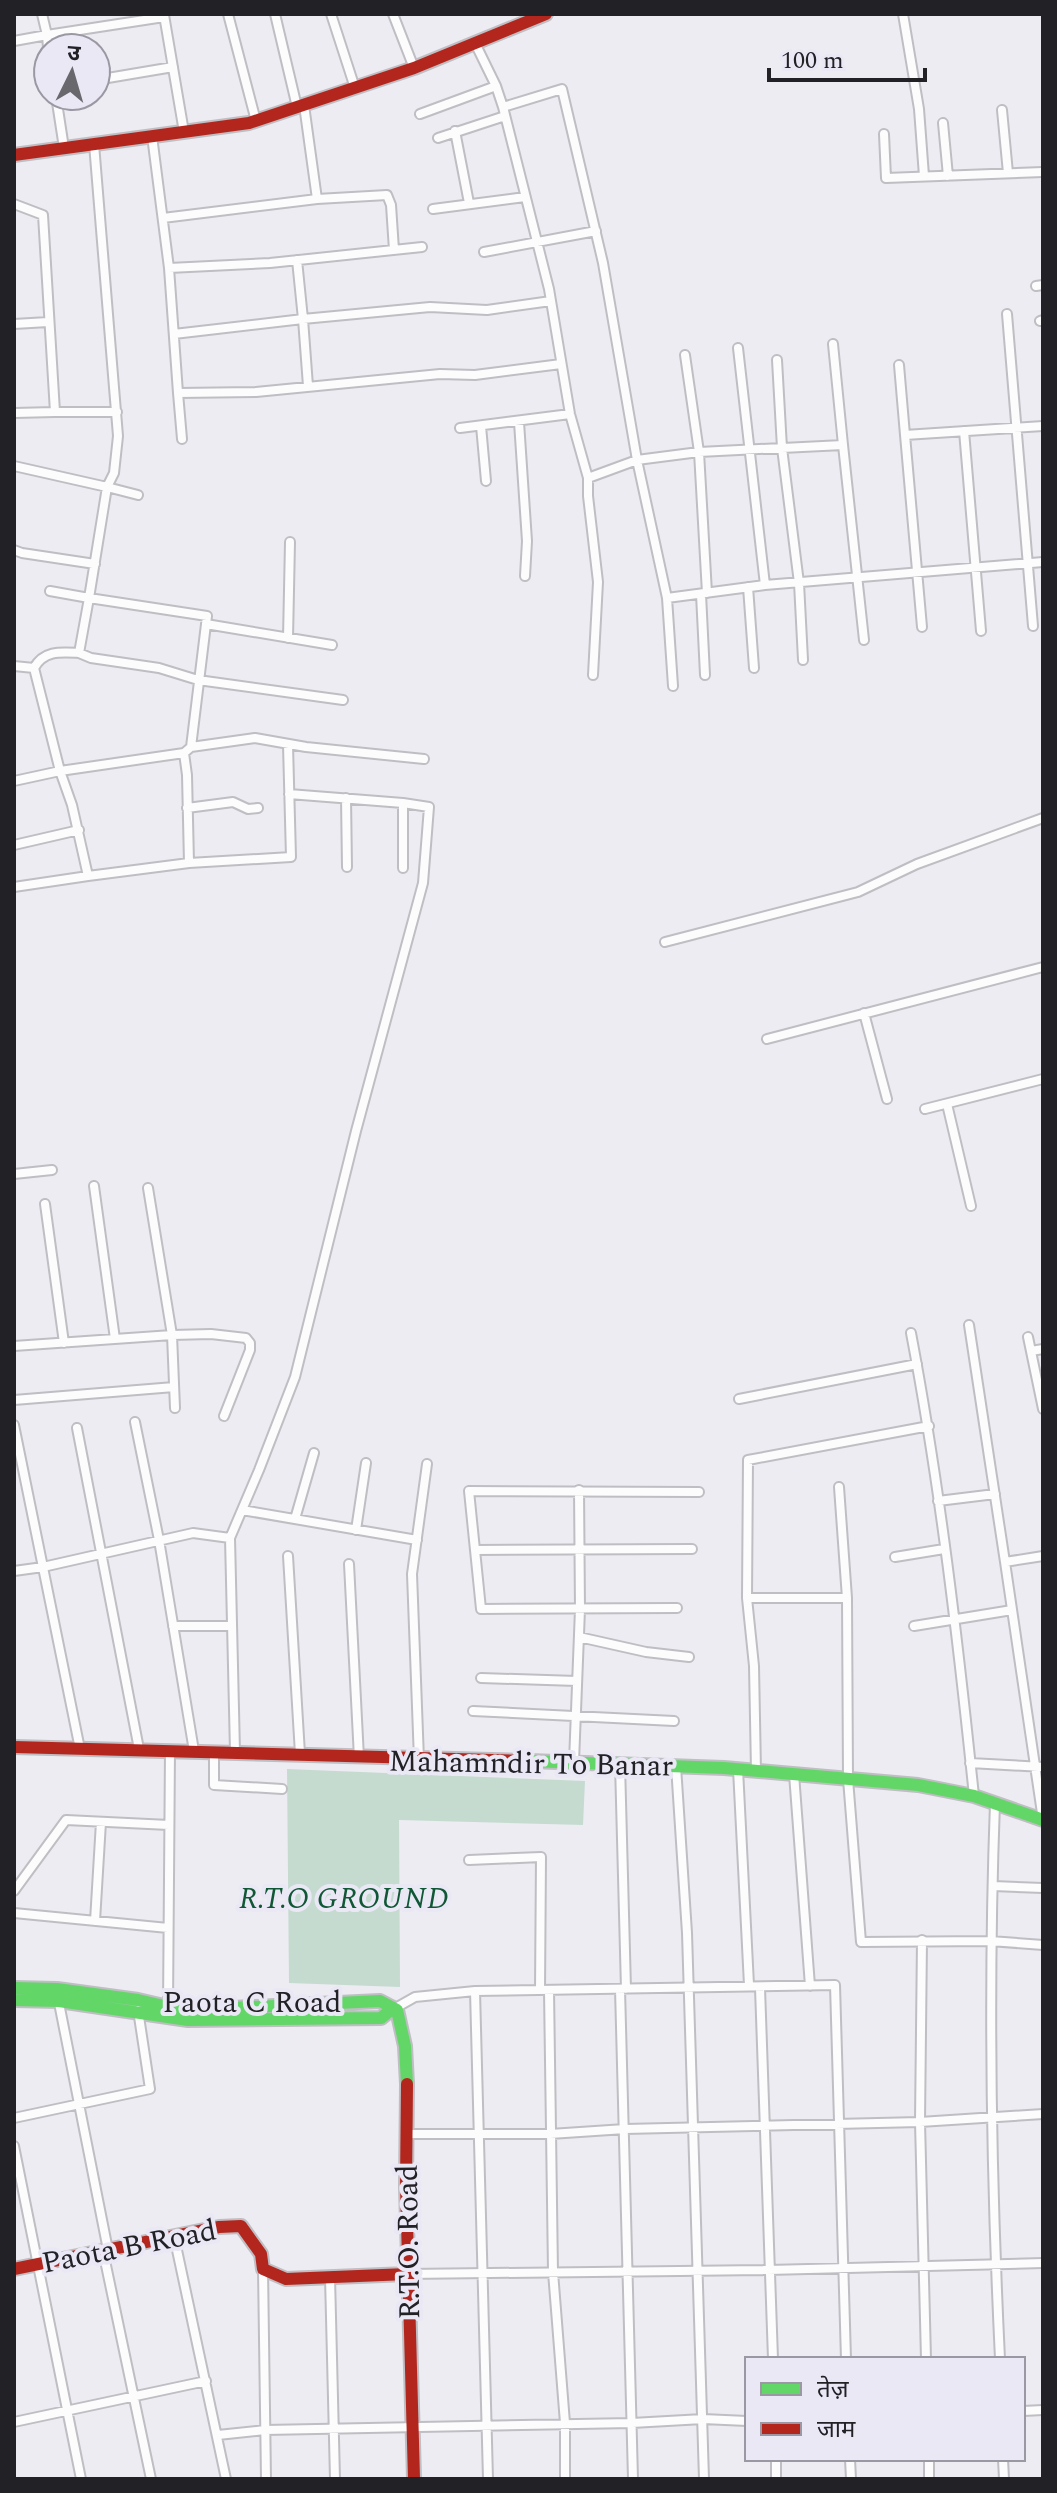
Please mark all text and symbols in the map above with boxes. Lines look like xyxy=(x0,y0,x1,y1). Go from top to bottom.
north arrow xyxy=(32,32,112,112)
scale bar xyxy=(769,32,925,82)
text: उ xyxy=(66,37,83,71)
text: 100 m xyxy=(781,43,844,79)
street label: Mahamndir To Banar xyxy=(388,1739,674,1789)
park label: R.T.O GROUND xyxy=(239,1876,449,1922)
street label: Paota C Road xyxy=(162,1980,342,2026)
street label: R.T.O. Road xyxy=(385,2164,433,2320)
street label: Paota B Road xyxy=(38,2208,220,2286)
legend xyxy=(745,2357,1025,2461)
text: तेज़ xyxy=(817,2372,850,2408)
text: जाम xyxy=(817,2412,856,2448)

